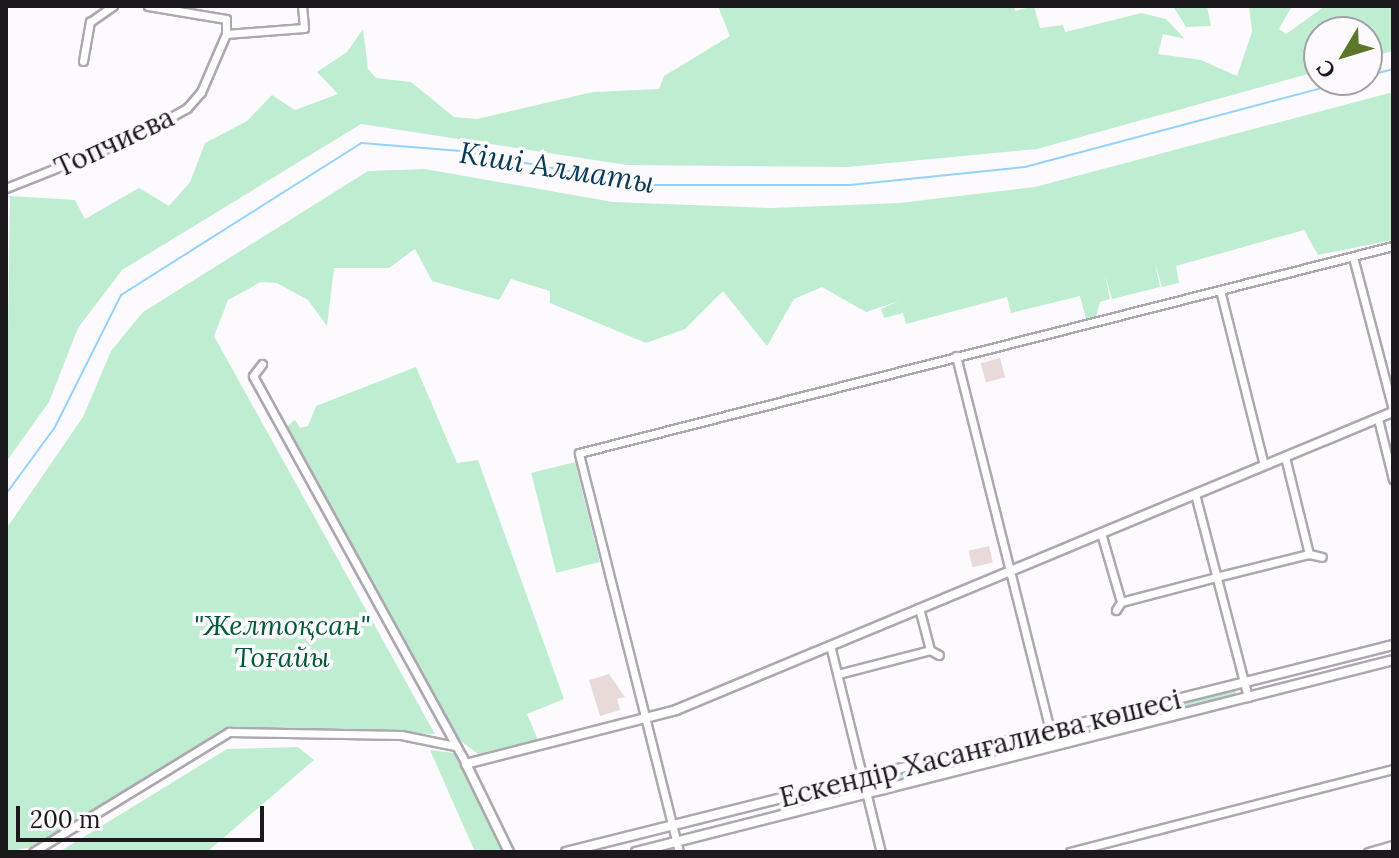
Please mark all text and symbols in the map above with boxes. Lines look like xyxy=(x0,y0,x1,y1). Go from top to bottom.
north arrow xyxy=(1303,16,1383,96)
text: С xyxy=(1310,55,1341,84)
street label: Топчиева xyxy=(49,100,179,184)
water label: Кіші Алматы xyxy=(457,134,657,200)
park label: "Желтоқсан" Тоғайы xyxy=(194,608,370,674)
street label: Ескендір Хасанғалиева көшесі xyxy=(776,682,1184,814)
scale bar xyxy=(20,790,268,840)
text: 200 m xyxy=(30,804,100,835)

